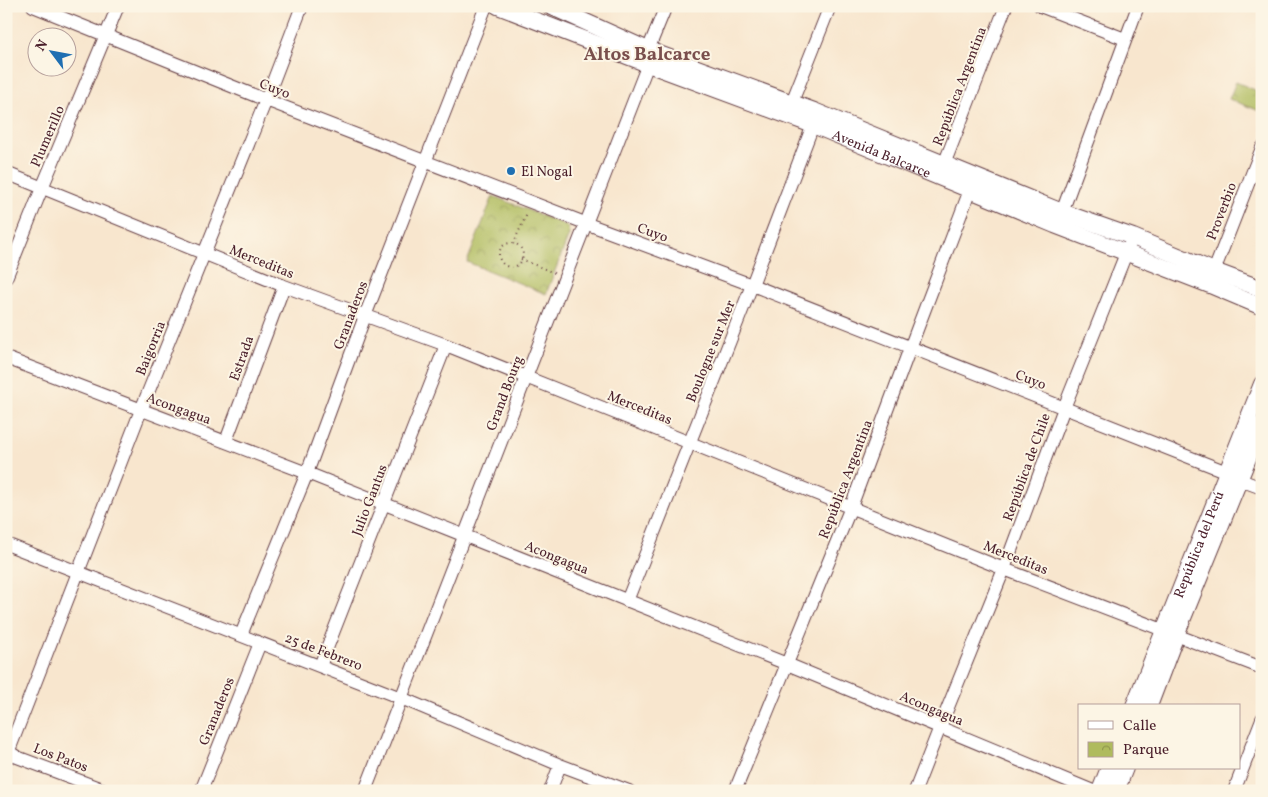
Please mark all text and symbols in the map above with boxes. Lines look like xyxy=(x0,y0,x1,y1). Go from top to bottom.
street label: República Argentina xyxy=(929,24,992,149)
north arrow xyxy=(28,28,78,78)
text: N xyxy=(31,37,53,55)
district label: Altos Balcarce xyxy=(584,42,711,68)
street label: Cuyo xyxy=(256,75,293,104)
street label: Plumerillo xyxy=(27,103,70,170)
street label: Avenida Balcarce xyxy=(829,126,934,184)
place label: El Nogal xyxy=(521,163,573,182)
marker: El Nogal xyxy=(505,165,517,177)
street label: Proverbio xyxy=(1203,180,1242,243)
street label: Cuyo xyxy=(634,219,671,248)
street label: Merceditas xyxy=(226,241,297,284)
street label: Granaderos xyxy=(330,278,373,353)
street label: Boulogne sur Mer xyxy=(682,298,741,405)
street label: Baigorria xyxy=(132,318,171,379)
street label: Estrada xyxy=(225,333,259,384)
street label: Grand Bourg xyxy=(482,353,528,434)
street label: Cuyo xyxy=(1012,366,1049,395)
street label: Merceditas xyxy=(604,387,675,430)
street label: Acongagua xyxy=(143,389,214,430)
street label: República de Chile xyxy=(999,411,1056,524)
street label: República Argentina xyxy=(815,417,878,542)
street label: Julio Gantus xyxy=(348,462,393,539)
street label: República del Perú xyxy=(1170,488,1230,601)
street label: Acongagua xyxy=(521,537,591,580)
street label: Merceditas xyxy=(980,537,1051,580)
street label: 25 de Febrero xyxy=(282,629,365,676)
street label: Granaderos xyxy=(195,675,240,749)
street label: Acongagua xyxy=(896,687,966,731)
legend xyxy=(1078,704,1240,770)
text: Calle xyxy=(1123,716,1156,737)
street label: Los Patos xyxy=(30,739,91,778)
text: Parque xyxy=(1123,740,1169,761)

